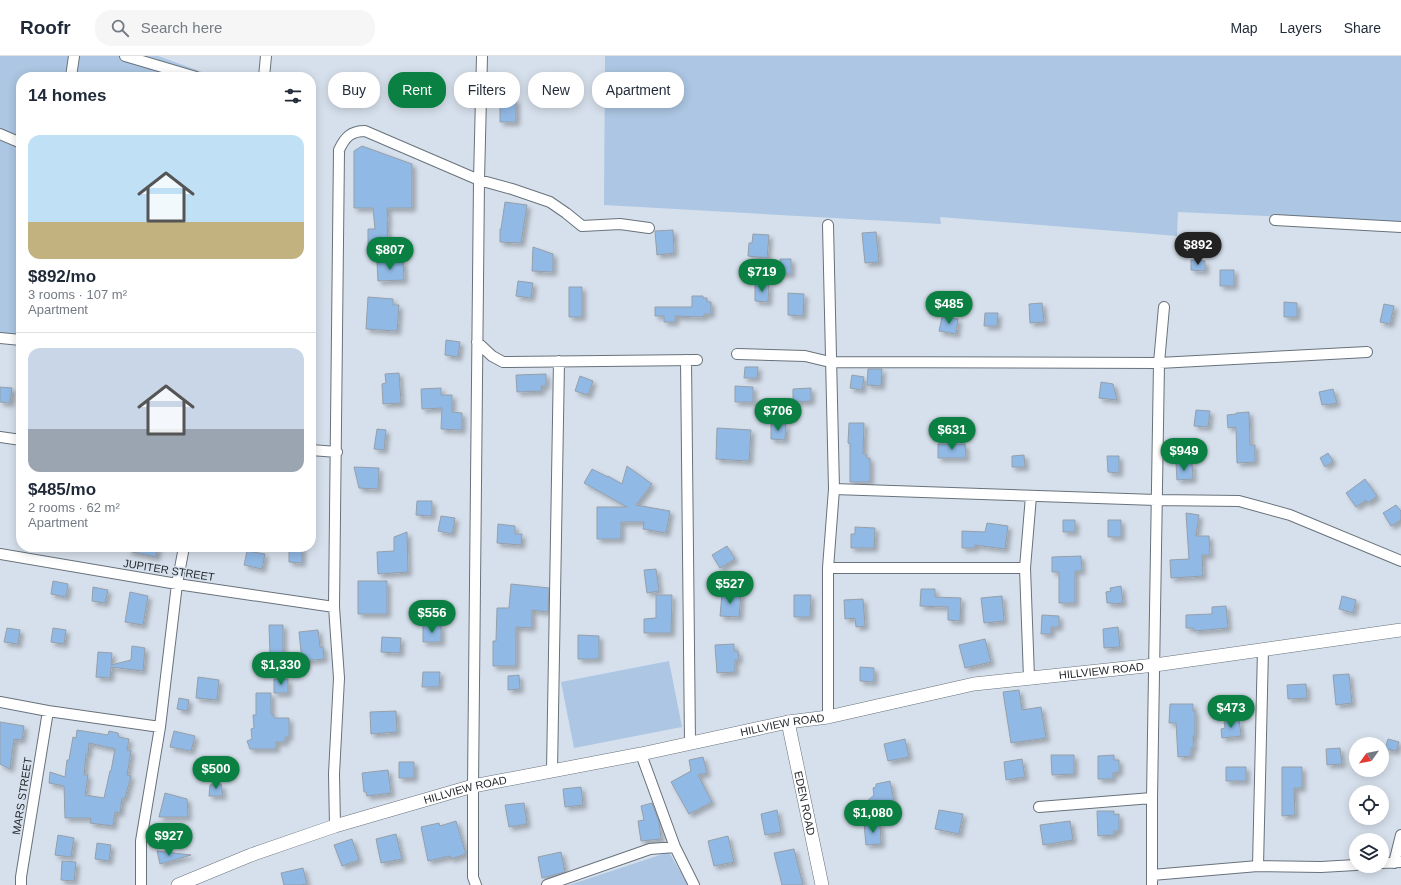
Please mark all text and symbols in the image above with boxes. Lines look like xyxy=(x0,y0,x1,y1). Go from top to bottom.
search box xyxy=(95,10,375,46)
text: Roofr xyxy=(20,17,71,38)
icon: search xyxy=(109,17,131,39)
text: Search here xyxy=(141,19,222,36)
text: Map xyxy=(1230,20,1258,36)
text: Layers xyxy=(1280,20,1322,36)
text: Share xyxy=(1344,20,1381,36)
chip: Buy xyxy=(328,72,380,108)
chip: Rent xyxy=(388,72,446,108)
chip: Filters xyxy=(454,72,520,108)
chip: New xyxy=(528,72,584,108)
chip: Apartment xyxy=(592,72,684,108)
icon: filters xyxy=(282,85,304,107)
text: 14 homes xyxy=(28,86,106,105)
icon: home xyxy=(130,161,202,233)
pin: $892 xyxy=(1174,232,1222,266)
pin: $807 xyxy=(366,237,414,271)
text: $892 xyxy=(1184,237,1212,252)
text: $807 xyxy=(376,242,404,257)
pin: $719 xyxy=(738,259,786,293)
text: $719 xyxy=(748,264,776,279)
text: $892/mo xyxy=(28,267,96,286)
text: 3 rooms · 107 m² xyxy=(28,287,127,302)
pin: $485 xyxy=(925,291,973,325)
text: $485 xyxy=(935,296,963,311)
text: Apartment xyxy=(28,302,88,317)
icon: home xyxy=(130,374,202,446)
pin: $706 xyxy=(754,398,802,432)
text: $706 xyxy=(764,403,792,418)
pin: $631 xyxy=(928,417,976,451)
text: $631 xyxy=(938,422,966,437)
pin: $949 xyxy=(1160,438,1208,472)
text: $949 xyxy=(1170,443,1198,458)
text: $485/mo xyxy=(28,480,96,499)
text: 2 rooms · 62 m² xyxy=(28,500,120,515)
text: Apartment xyxy=(28,515,88,530)
street label: JUPITER STREET xyxy=(122,557,216,583)
pin: $527 xyxy=(706,571,754,605)
text: $527 xyxy=(716,576,744,591)
pin: $556 xyxy=(408,600,456,634)
text: $556 xyxy=(418,605,446,620)
pin: $1,330 xyxy=(248,652,314,686)
text: $1,330 xyxy=(261,657,301,672)
street label: HILLVIEW ROAD xyxy=(1058,660,1145,681)
pin: $473 xyxy=(1207,695,1255,729)
text: $473 xyxy=(1217,700,1245,715)
street label: HILLVIEW ROAD xyxy=(739,711,825,738)
north arrow xyxy=(1349,737,1389,777)
map controls xyxy=(1349,737,1389,873)
street label: MARS STREET xyxy=(10,756,34,836)
pin: $500 xyxy=(192,756,240,790)
text: $500 xyxy=(202,761,230,776)
street label: EDEN ROAD xyxy=(792,770,818,837)
street label: HILLVIEW ROAD xyxy=(422,774,508,806)
button: locate xyxy=(1349,785,1389,825)
pin: $1,080 xyxy=(840,800,906,834)
text: $1,080 xyxy=(853,805,893,820)
pin: $927 xyxy=(145,823,193,857)
text: $927 xyxy=(155,828,183,843)
button: layers xyxy=(1349,833,1389,873)

